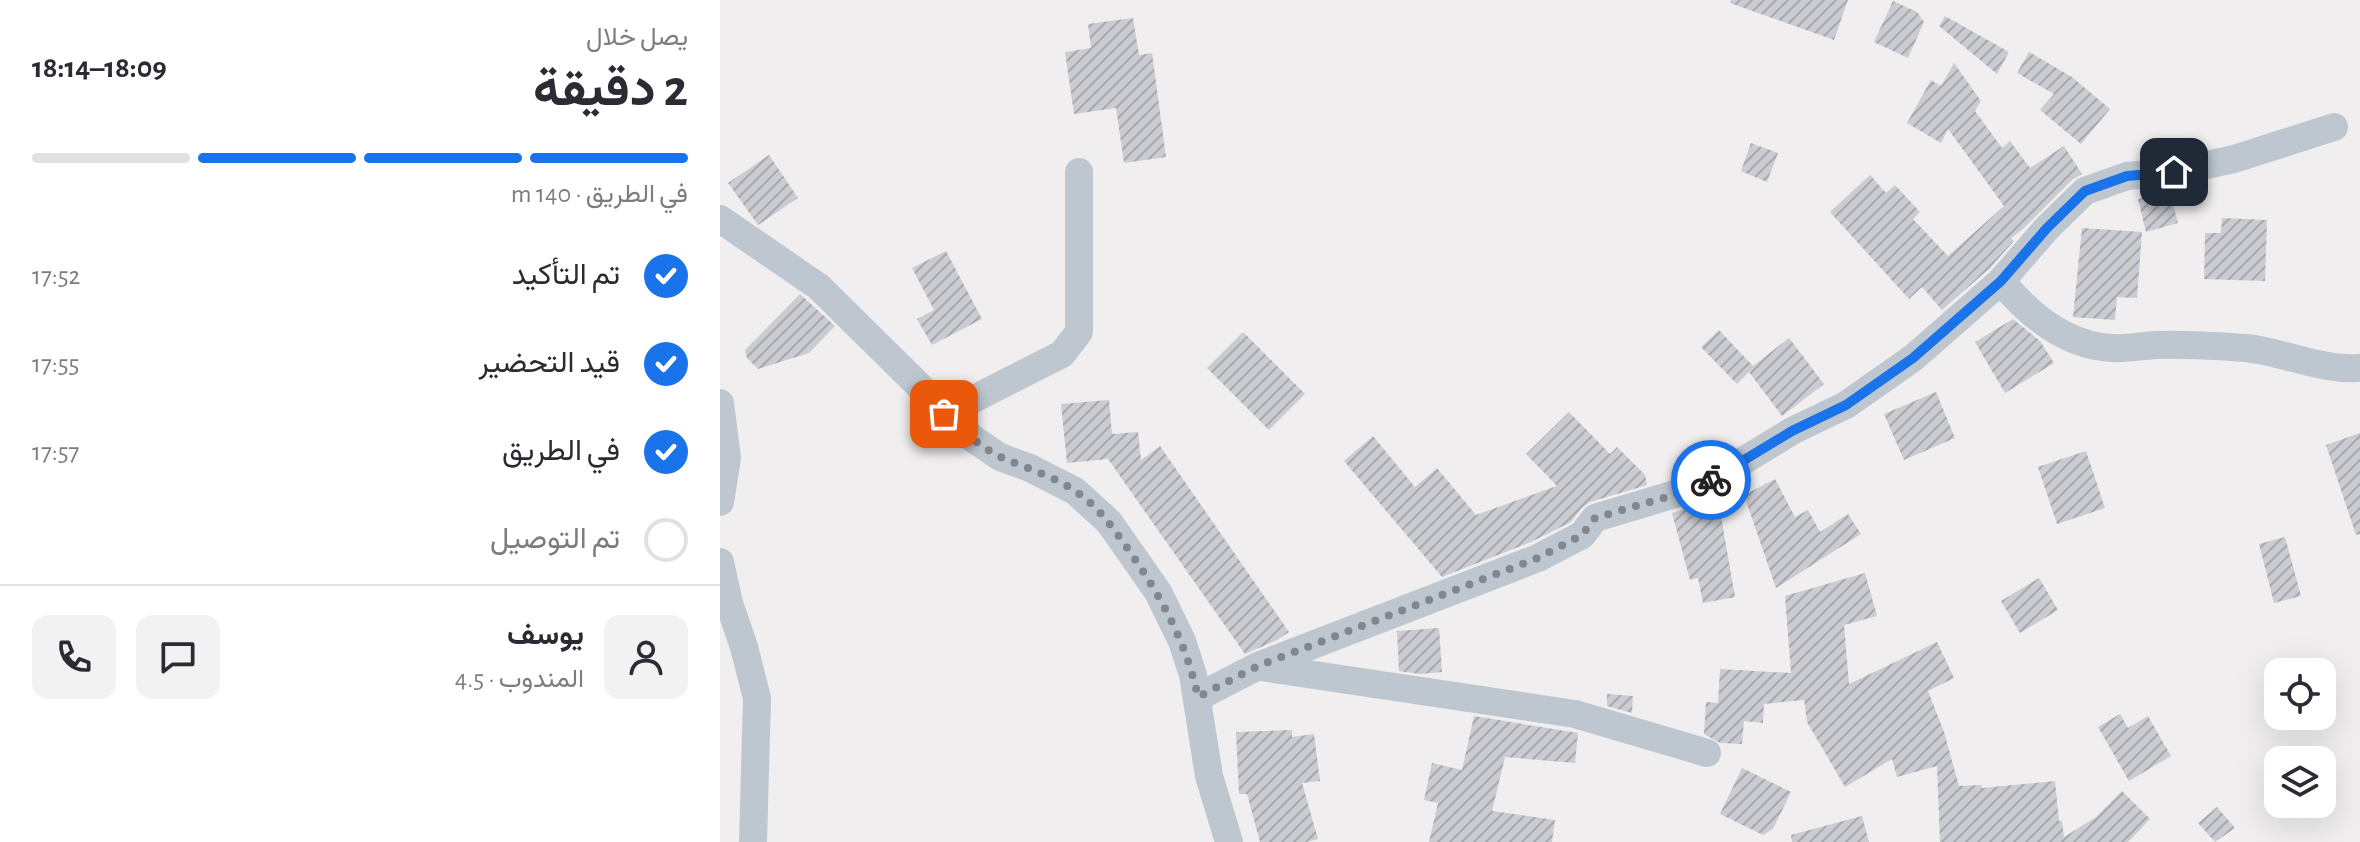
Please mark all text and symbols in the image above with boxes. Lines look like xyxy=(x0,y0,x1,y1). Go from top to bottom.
text: يصل خلال xyxy=(586,24,688,50)
text: 18:09–18:14 xyxy=(32,53,167,83)
text: 2 دقيقة xyxy=(533,63,688,115)
pin xyxy=(2140,138,2208,206)
icon: home xyxy=(2152,150,2196,194)
text: في الطريق · 140 m xyxy=(511,181,688,207)
icon: check xyxy=(644,254,688,298)
text: تم التأكيد xyxy=(512,260,620,290)
text: 17:52 xyxy=(32,263,80,289)
icon: check xyxy=(644,342,688,386)
text: قيد التحضير xyxy=(478,348,620,378)
text: 17:55 xyxy=(32,351,79,377)
pin xyxy=(910,380,978,448)
icon: bag xyxy=(922,392,966,436)
icon: check xyxy=(644,430,688,474)
text: في الطريق xyxy=(502,436,620,466)
text: 17:57 xyxy=(32,439,79,465)
courier xyxy=(1671,440,1751,520)
icon: bike xyxy=(1689,458,1733,502)
text: تم التوصيل xyxy=(490,524,620,554)
button: phone xyxy=(32,615,116,699)
button: chat xyxy=(136,615,220,699)
button: person xyxy=(604,615,688,699)
text: يوسف xyxy=(507,620,584,650)
map controls xyxy=(2264,658,2336,818)
button: locate xyxy=(2264,658,2336,730)
text: المندوب · 4.5 xyxy=(455,666,584,692)
button: layers xyxy=(2264,746,2336,818)

